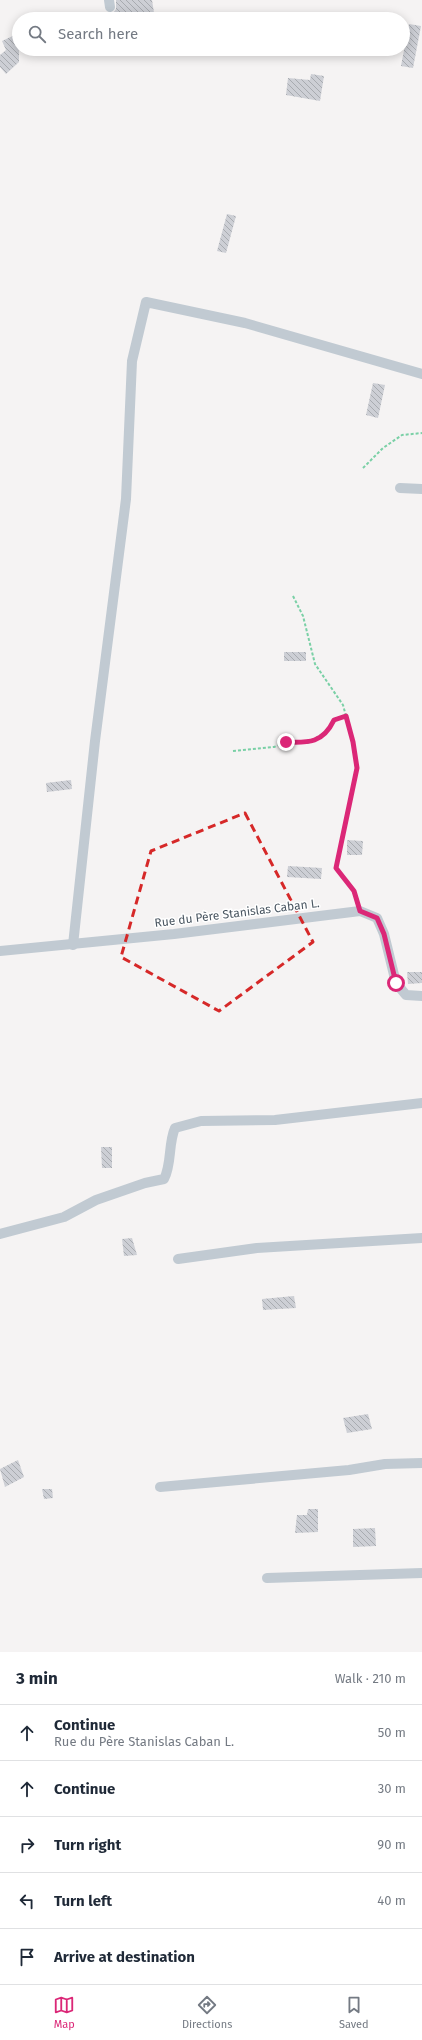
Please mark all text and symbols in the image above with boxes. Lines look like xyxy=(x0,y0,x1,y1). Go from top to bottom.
search box xyxy=(12,12,410,56)
icon: search xyxy=(26,23,48,45)
text: Search here xyxy=(58,25,138,43)
route end xyxy=(277,733,295,751)
street label: Rue du Père Stanislas Caban L. xyxy=(154,896,320,930)
route start xyxy=(387,974,405,992)
text: 3 min xyxy=(16,1668,58,1689)
text: Walk · 210 m xyxy=(335,1671,406,1686)
text: Continue xyxy=(54,1716,115,1734)
icon: ahead xyxy=(16,1722,38,1744)
text: 50 m xyxy=(378,1725,406,1740)
text: Rue du Père Stanislas Caban L. xyxy=(54,1734,234,1749)
icon: ahead xyxy=(16,1778,38,1800)
text: Continue xyxy=(54,1780,115,1798)
text: 30 m xyxy=(378,1781,406,1796)
icon: right xyxy=(16,1834,38,1856)
text: Turn right xyxy=(54,1836,121,1854)
text: 90 m xyxy=(377,1837,406,1852)
icon: left xyxy=(16,1890,38,1912)
text: Turn left xyxy=(54,1892,112,1910)
text: 40 m xyxy=(377,1893,406,1908)
icon: arrive xyxy=(16,1946,38,1968)
text: Arrive at destination xyxy=(54,1948,195,1966)
tab: Map xyxy=(53,1994,75,2031)
tab: Directions xyxy=(182,1994,232,2031)
tab: Saved xyxy=(339,1994,369,2031)

